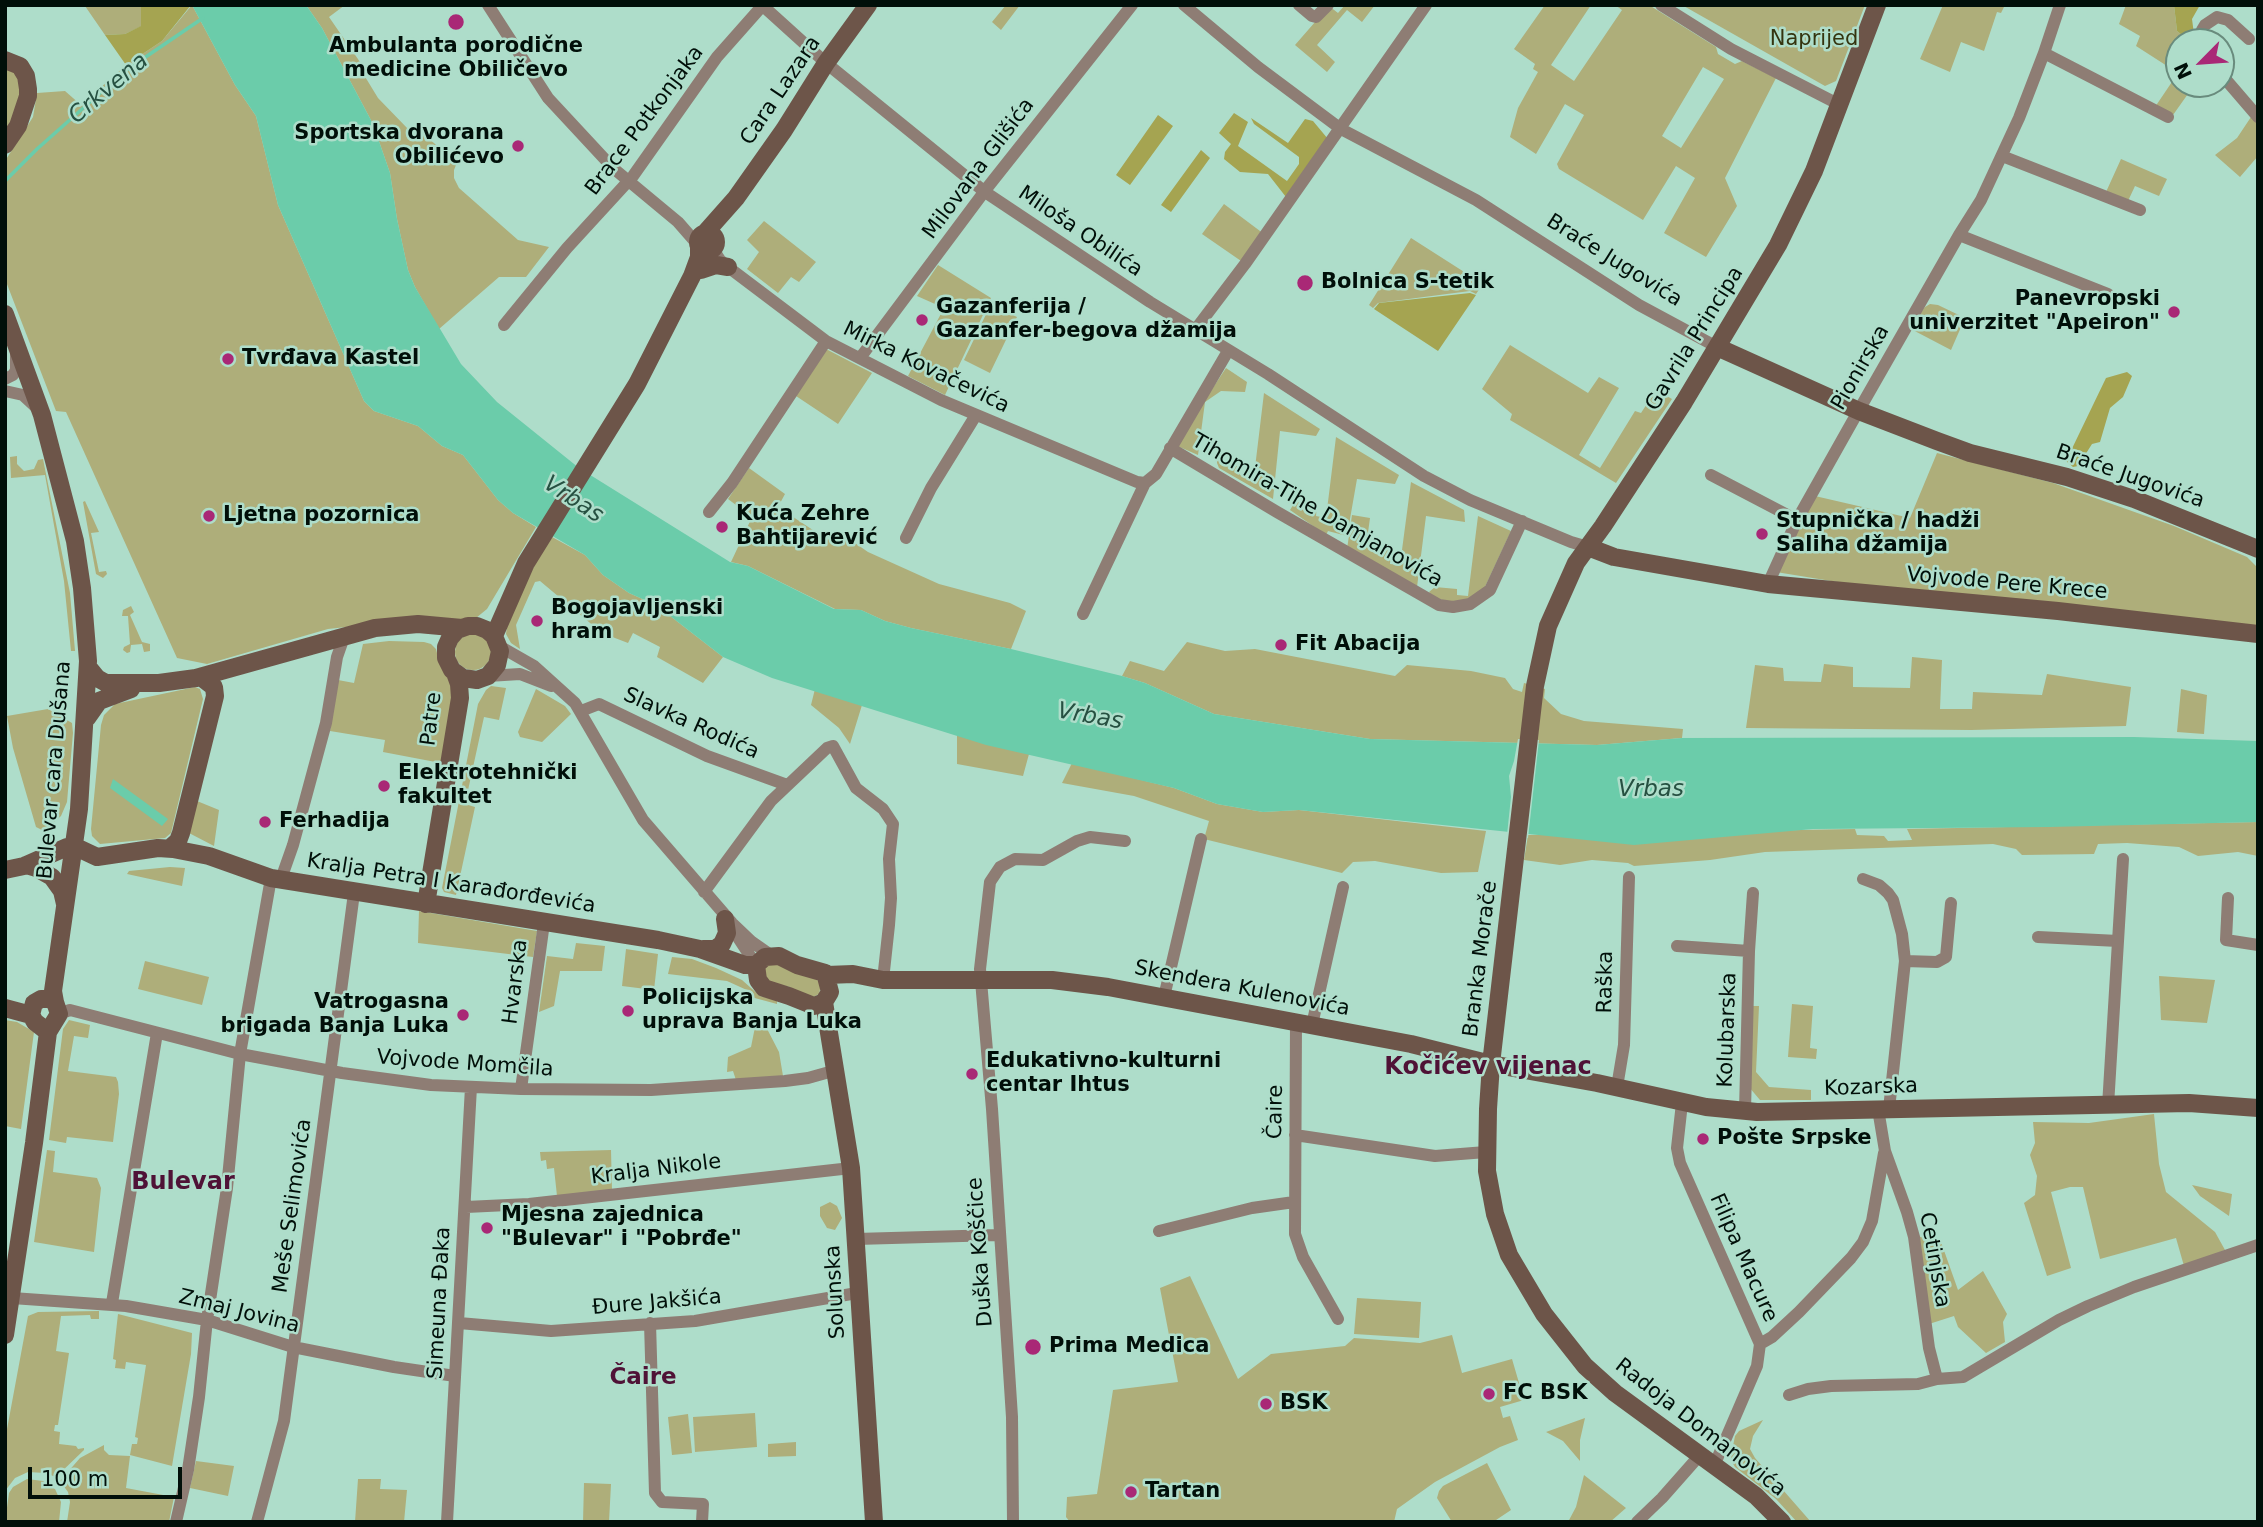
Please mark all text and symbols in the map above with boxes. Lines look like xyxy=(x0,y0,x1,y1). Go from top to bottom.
marker: Ambulanta porodične medicine Obiličevo xyxy=(446,12,466,32)
park label: Naprijed xyxy=(1770,27,1858,53)
north arrow xyxy=(2165,28,2235,98)
street label: Cara Lazara xyxy=(735,32,827,150)
place label: Ambulanta porodične medicine Obiličevo xyxy=(329,34,583,84)
street label: Brace Potkonjaka xyxy=(580,41,710,201)
water label: Crkvena xyxy=(64,48,154,130)
text: N xyxy=(2169,59,2196,83)
street label: Milovana Glišića xyxy=(918,94,1040,244)
place label: Sportska dvorana Obilićevo xyxy=(294,121,504,171)
marker: Sportska dvorana Obilićevo xyxy=(510,138,526,154)
street label: Miloša Obilića xyxy=(1013,181,1147,283)
street label: Braće Jugovića xyxy=(1541,209,1687,313)
street label: Gavrila Principa xyxy=(1641,262,1749,416)
place label: Bolnica S-tetik xyxy=(1321,270,1494,296)
marker: Bolnica S-tetik xyxy=(1295,273,1315,293)
place label: Panevropski univerzitet "Apeiron" xyxy=(1909,287,2160,337)
place label: Gazanferija / Gazanfer-begova džamija xyxy=(936,295,1237,345)
marker: Panevropski univerzitet "Apeiron" xyxy=(2166,304,2182,320)
marker: Gazanferija / Gazanfer-begova džamija xyxy=(914,312,930,328)
street label: Mirka Kovačevića xyxy=(839,317,1013,419)
street label: Pionirska xyxy=(1827,321,1895,415)
place label: Tvrđava Kastel xyxy=(242,346,419,372)
marker: Tvrđava Kastel xyxy=(220,351,236,367)
street label: Tihomira-Tihe Damjanovića xyxy=(1187,429,1447,593)
street label: Braće Jugovića xyxy=(2052,440,2208,514)
water label: Vrbas xyxy=(538,470,608,530)
place label: Kuća Zehre Bahtijarević xyxy=(736,502,878,552)
place label: Ljetna pozornica xyxy=(223,503,420,529)
marker: Ljetna pozornica xyxy=(201,508,217,524)
place label: Stupnička / hadži Saliha džamija xyxy=(1776,509,1980,559)
marker: Kuća Zehre Bahtijarević xyxy=(714,519,730,535)
marker: Stupnička / hadži Saliha džamija xyxy=(1754,526,1770,542)
street label: Vojvode Pere Krece xyxy=(1906,563,2108,605)
place label: Bogojavljenski hram xyxy=(551,596,723,646)
marker: Bogojavljenski hram xyxy=(529,613,545,629)
place label: Fit Abacija xyxy=(1295,632,1420,658)
marker: Fit Abacija xyxy=(1273,637,1289,653)
street label: Bulevar cara Dušana xyxy=(33,660,77,880)
street label: Slavka Rodića xyxy=(619,683,763,765)
street label: Patre xyxy=(416,691,448,747)
water label: Vrbas xyxy=(1055,698,1125,736)
place label: Elektrotehnički fakultet xyxy=(398,761,578,811)
water label: Vrbas xyxy=(1618,776,1684,804)
marker: Elektrotehnički fakultet xyxy=(376,778,392,794)
place label: Ferhadija xyxy=(279,809,390,835)
marker: Ferhadija xyxy=(257,814,273,830)
street label: Kralja Petra I Karađorđevića xyxy=(305,849,597,919)
street label: Branka Morače xyxy=(1459,879,1503,1039)
street label: Hvarska xyxy=(498,938,534,1026)
street label: Raška xyxy=(1593,950,1619,1014)
street label: Skendera Kulenovića xyxy=(1132,956,1352,1022)
street label: Kolubarska xyxy=(1713,972,1743,1088)
place label: Policijska uprava Banja Luka xyxy=(642,986,862,1036)
place label: Vatrogasna brigada Banja Luka xyxy=(220,990,449,1040)
marker: Policijska uprava Banja Luka xyxy=(620,1003,636,1019)
marker: Vatrogasna brigada Banja Luka xyxy=(455,1007,471,1023)
street label: Vojvode Momčila xyxy=(376,1045,554,1083)
place label: Edukativno-kulturni centar Ihtus xyxy=(986,1049,1221,1099)
district label: Kočićev vijenac xyxy=(1384,1054,1592,1082)
marker: Edukativno-kulturni centar Ihtus xyxy=(964,1066,980,1082)
street label: Kozarska xyxy=(1824,1074,1918,1102)
street label: Čaire xyxy=(1263,1085,1289,1139)
street label: Meše Selimovića xyxy=(268,1117,318,1295)
place label: Pošte Srpske xyxy=(1717,1126,1872,1152)
marker: Pošte Srpske xyxy=(1695,1131,1711,1147)
street label: Kralja Nikole xyxy=(589,1150,723,1190)
district label: Bulevar xyxy=(131,1169,235,1197)
street label: Duška Koščice xyxy=(963,1176,999,1328)
street label: Filipa Macure xyxy=(1703,1190,1783,1326)
place label: Mjesna zajednica "Bulevar" i "Pobrđe" xyxy=(501,1203,742,1253)
street label: Cetinjska xyxy=(1913,1210,1955,1310)
marker: Mjesna zajednica "Bulevar" i "Pobrđe" xyxy=(479,1220,495,1236)
street label: Simeuna Đaka xyxy=(423,1226,457,1380)
street label: Solunska xyxy=(821,1244,851,1340)
street label: Zmaj Jovina xyxy=(176,1285,302,1339)
street label: Đure Jakšića xyxy=(591,1285,723,1321)
place label: Prima Medica xyxy=(1049,1334,1209,1360)
marker: Prima Medica xyxy=(1023,1337,1043,1357)
street label: Radoja Domanovića xyxy=(1610,1354,1790,1502)
district label: Čaire xyxy=(609,1364,677,1392)
place label: FC BSK xyxy=(1503,1381,1587,1407)
marker: FC BSK xyxy=(1481,1386,1497,1402)
place label: BSK xyxy=(1280,1391,1327,1417)
marker: BSK xyxy=(1258,1396,1274,1412)
scale bar xyxy=(32,1454,186,1498)
text: 100 m xyxy=(41,1467,108,1491)
place label: Tartan xyxy=(1145,1479,1220,1505)
marker: Tartan xyxy=(1123,1484,1139,1500)

